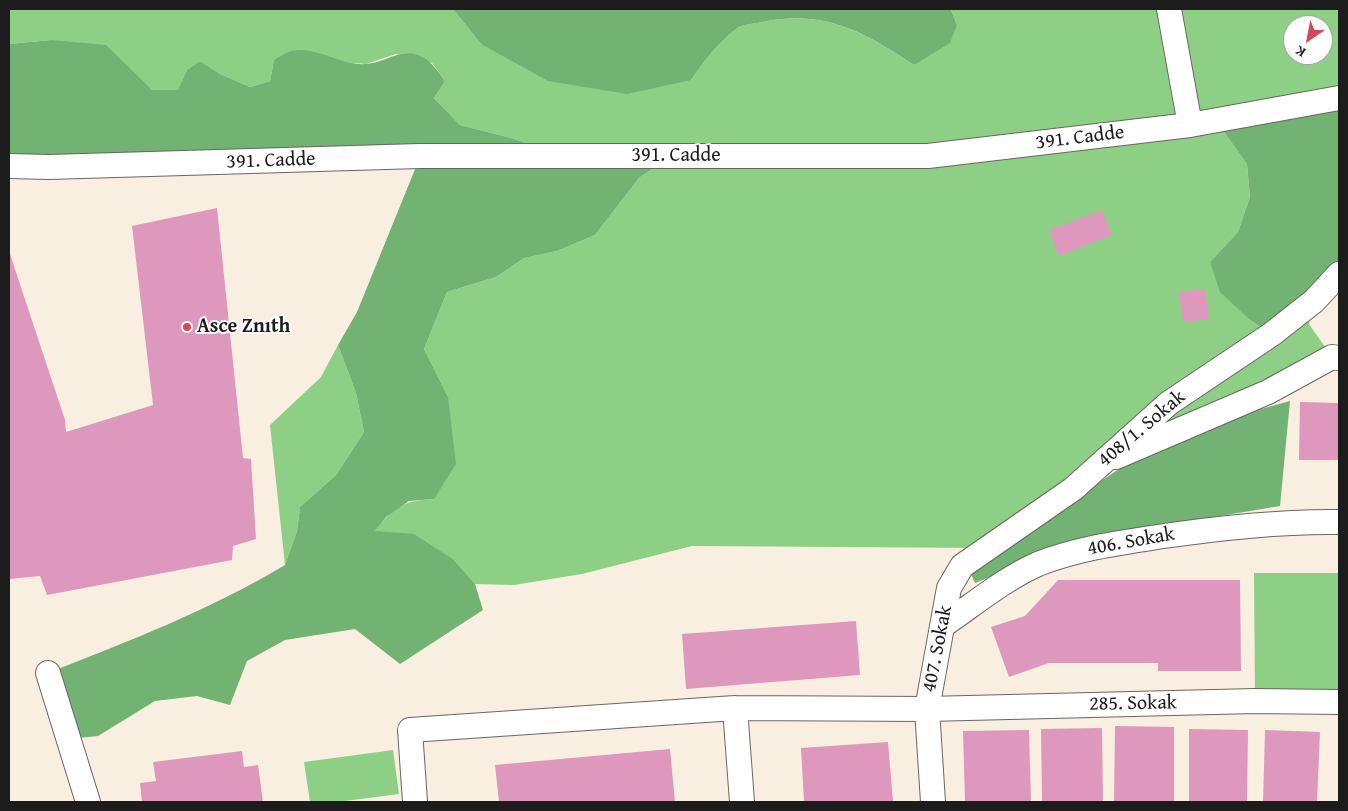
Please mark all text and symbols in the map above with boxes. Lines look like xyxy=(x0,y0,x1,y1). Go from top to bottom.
north arrow xyxy=(1283,15,1333,65)
text: K xyxy=(1291,41,1310,63)
street label: 391. Cadde xyxy=(1034,121,1126,155)
street label: 391. Cadde xyxy=(631,144,721,168)
street label: 391. Cadde xyxy=(226,147,316,175)
place label: Asce Znıth xyxy=(197,315,290,339)
marker: Asce Znıth xyxy=(181,321,193,333)
street label: 408/1. Sokak xyxy=(1093,385,1191,473)
street label: 406. Sokak xyxy=(1086,523,1176,561)
street label: 407. Sokak xyxy=(918,604,958,694)
street label: 285. Sokak xyxy=(1089,691,1177,717)

